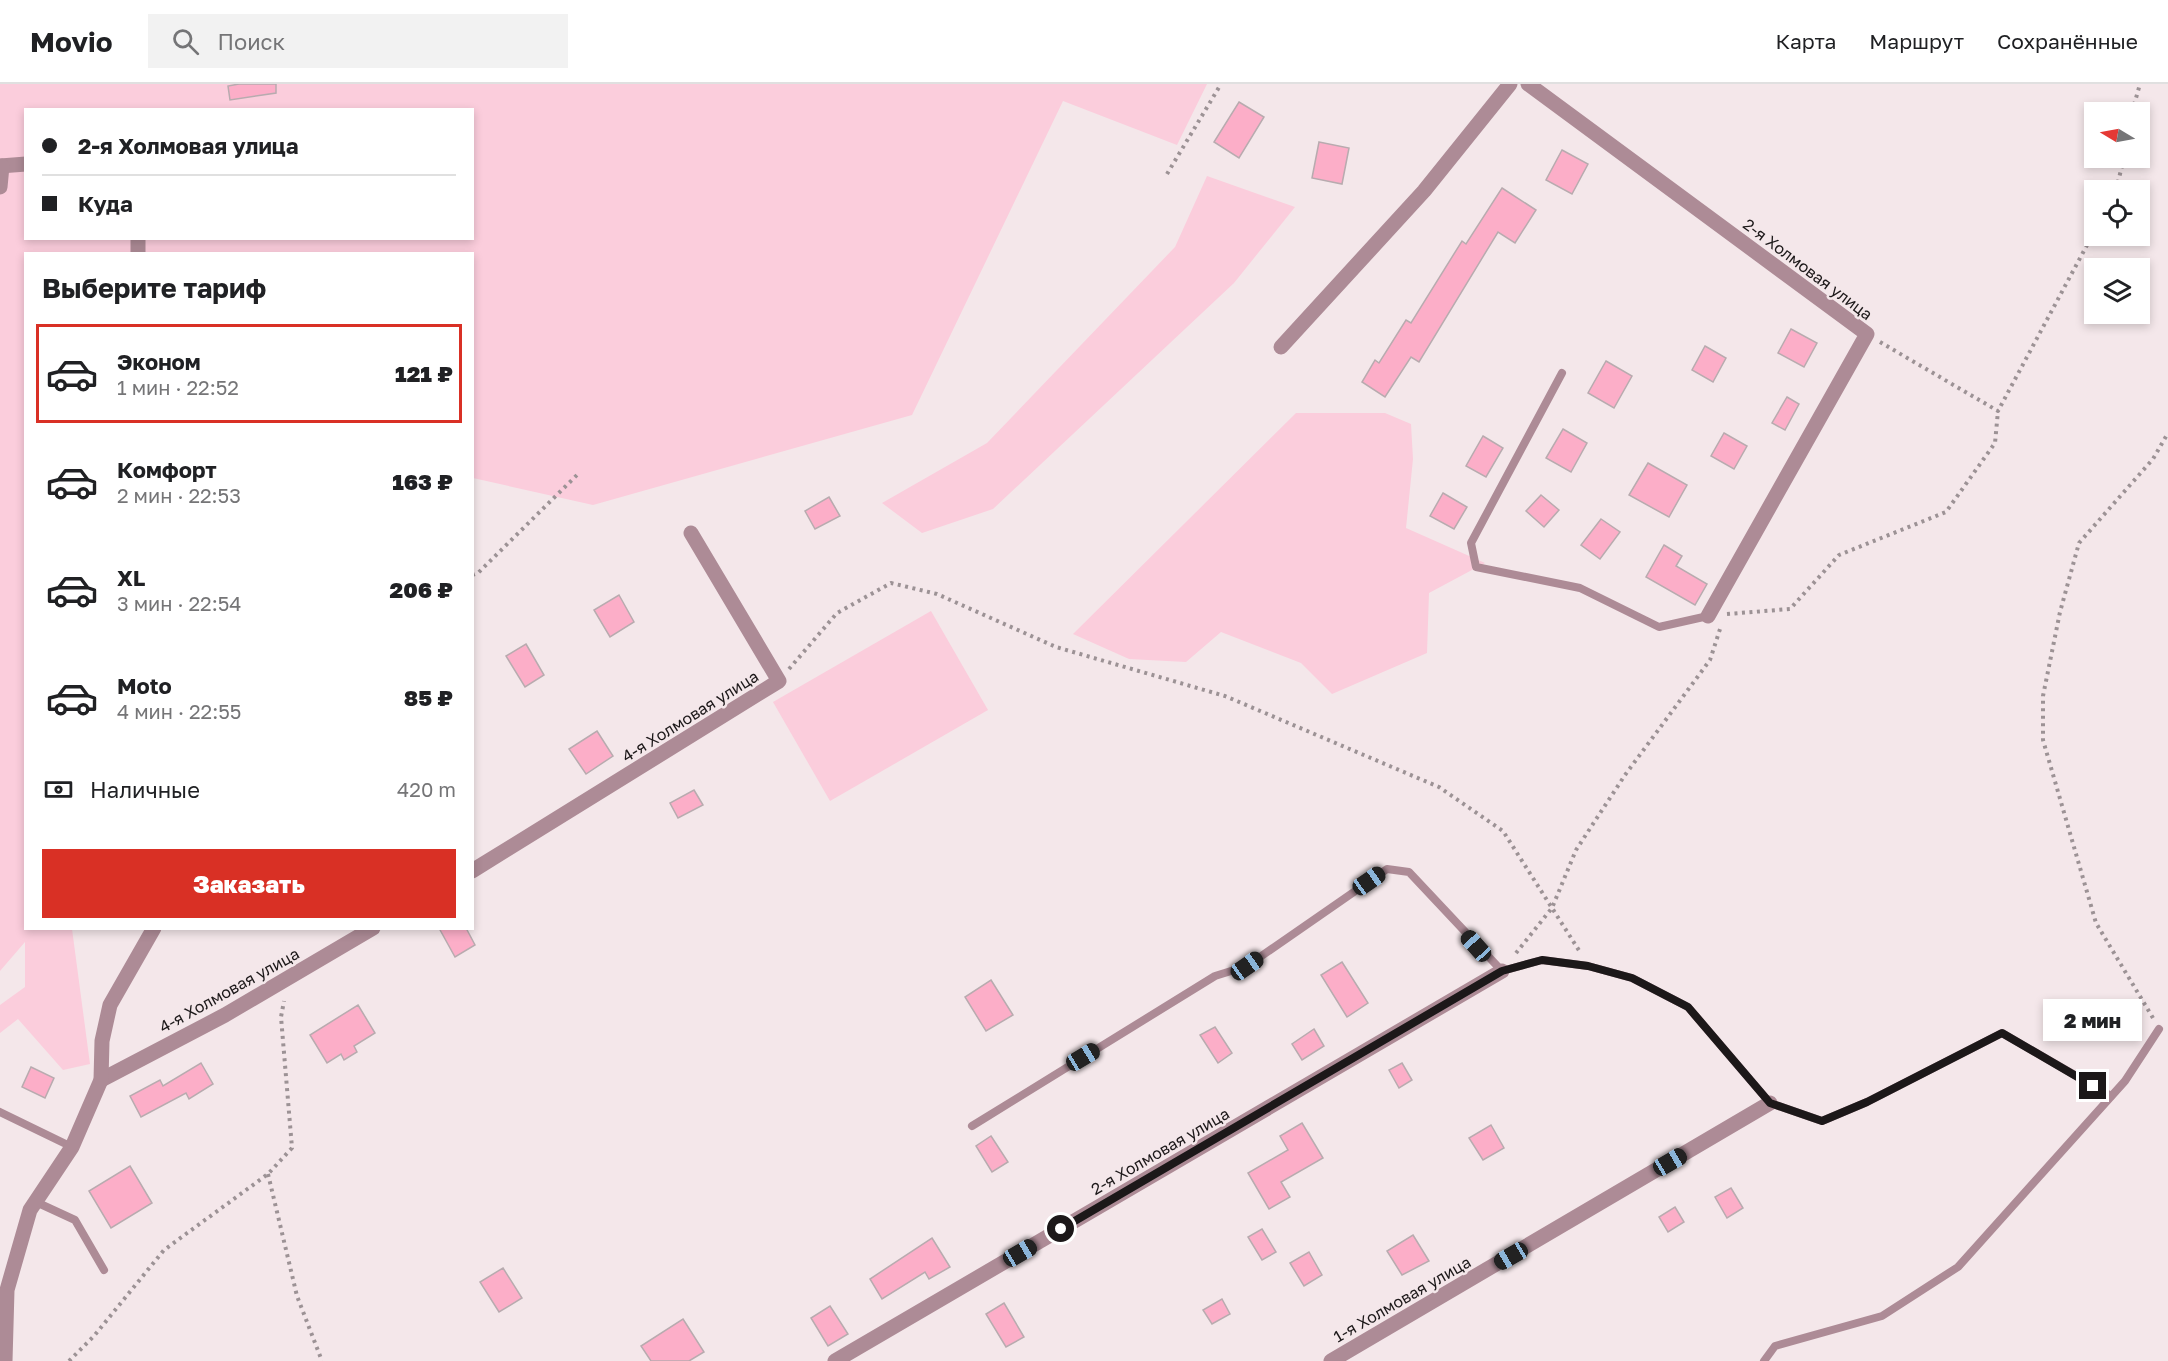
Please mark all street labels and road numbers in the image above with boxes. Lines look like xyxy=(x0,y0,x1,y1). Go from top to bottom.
street label: 2-я Холмовая улица xyxy=(1739,214,1877,324)
street label: 4-я Холмовая улица xyxy=(618,666,762,766)
street label: 4-я Холмовая улица xyxy=(155,943,303,1037)
street label: 2-я Холмовая улица xyxy=(1087,1103,1233,1199)
street label: 1-я Холмовая улица xyxy=(1330,1252,1474,1346)

